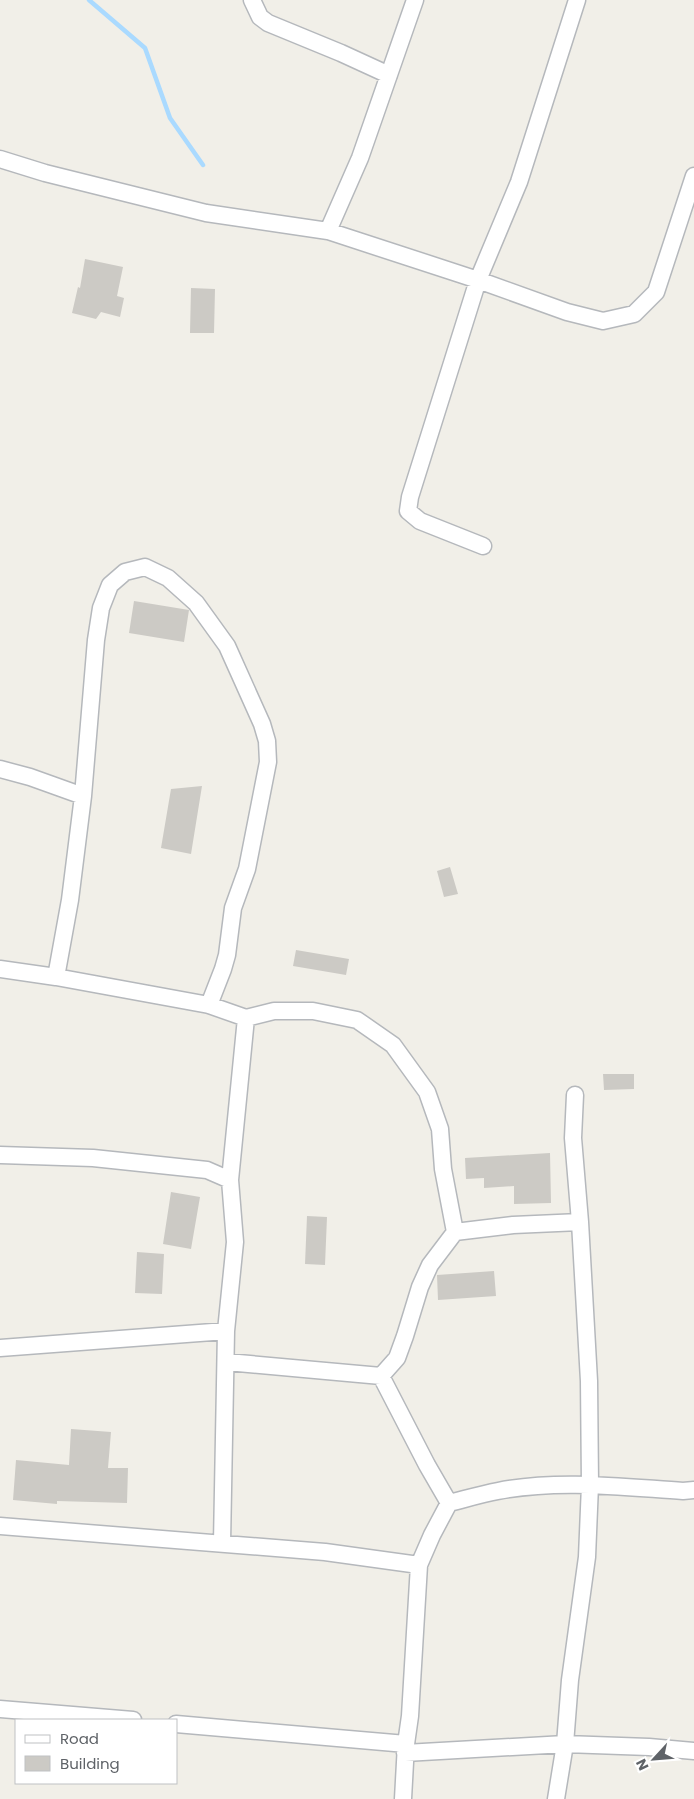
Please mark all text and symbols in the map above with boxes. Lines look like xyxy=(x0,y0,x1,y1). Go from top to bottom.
legend xyxy=(15,1719,178,1784)
text: Road xyxy=(60,1728,99,1749)
north arrow xyxy=(629,1734,679,1784)
text: Building xyxy=(60,1753,120,1774)
text: N xyxy=(631,1756,654,1774)

